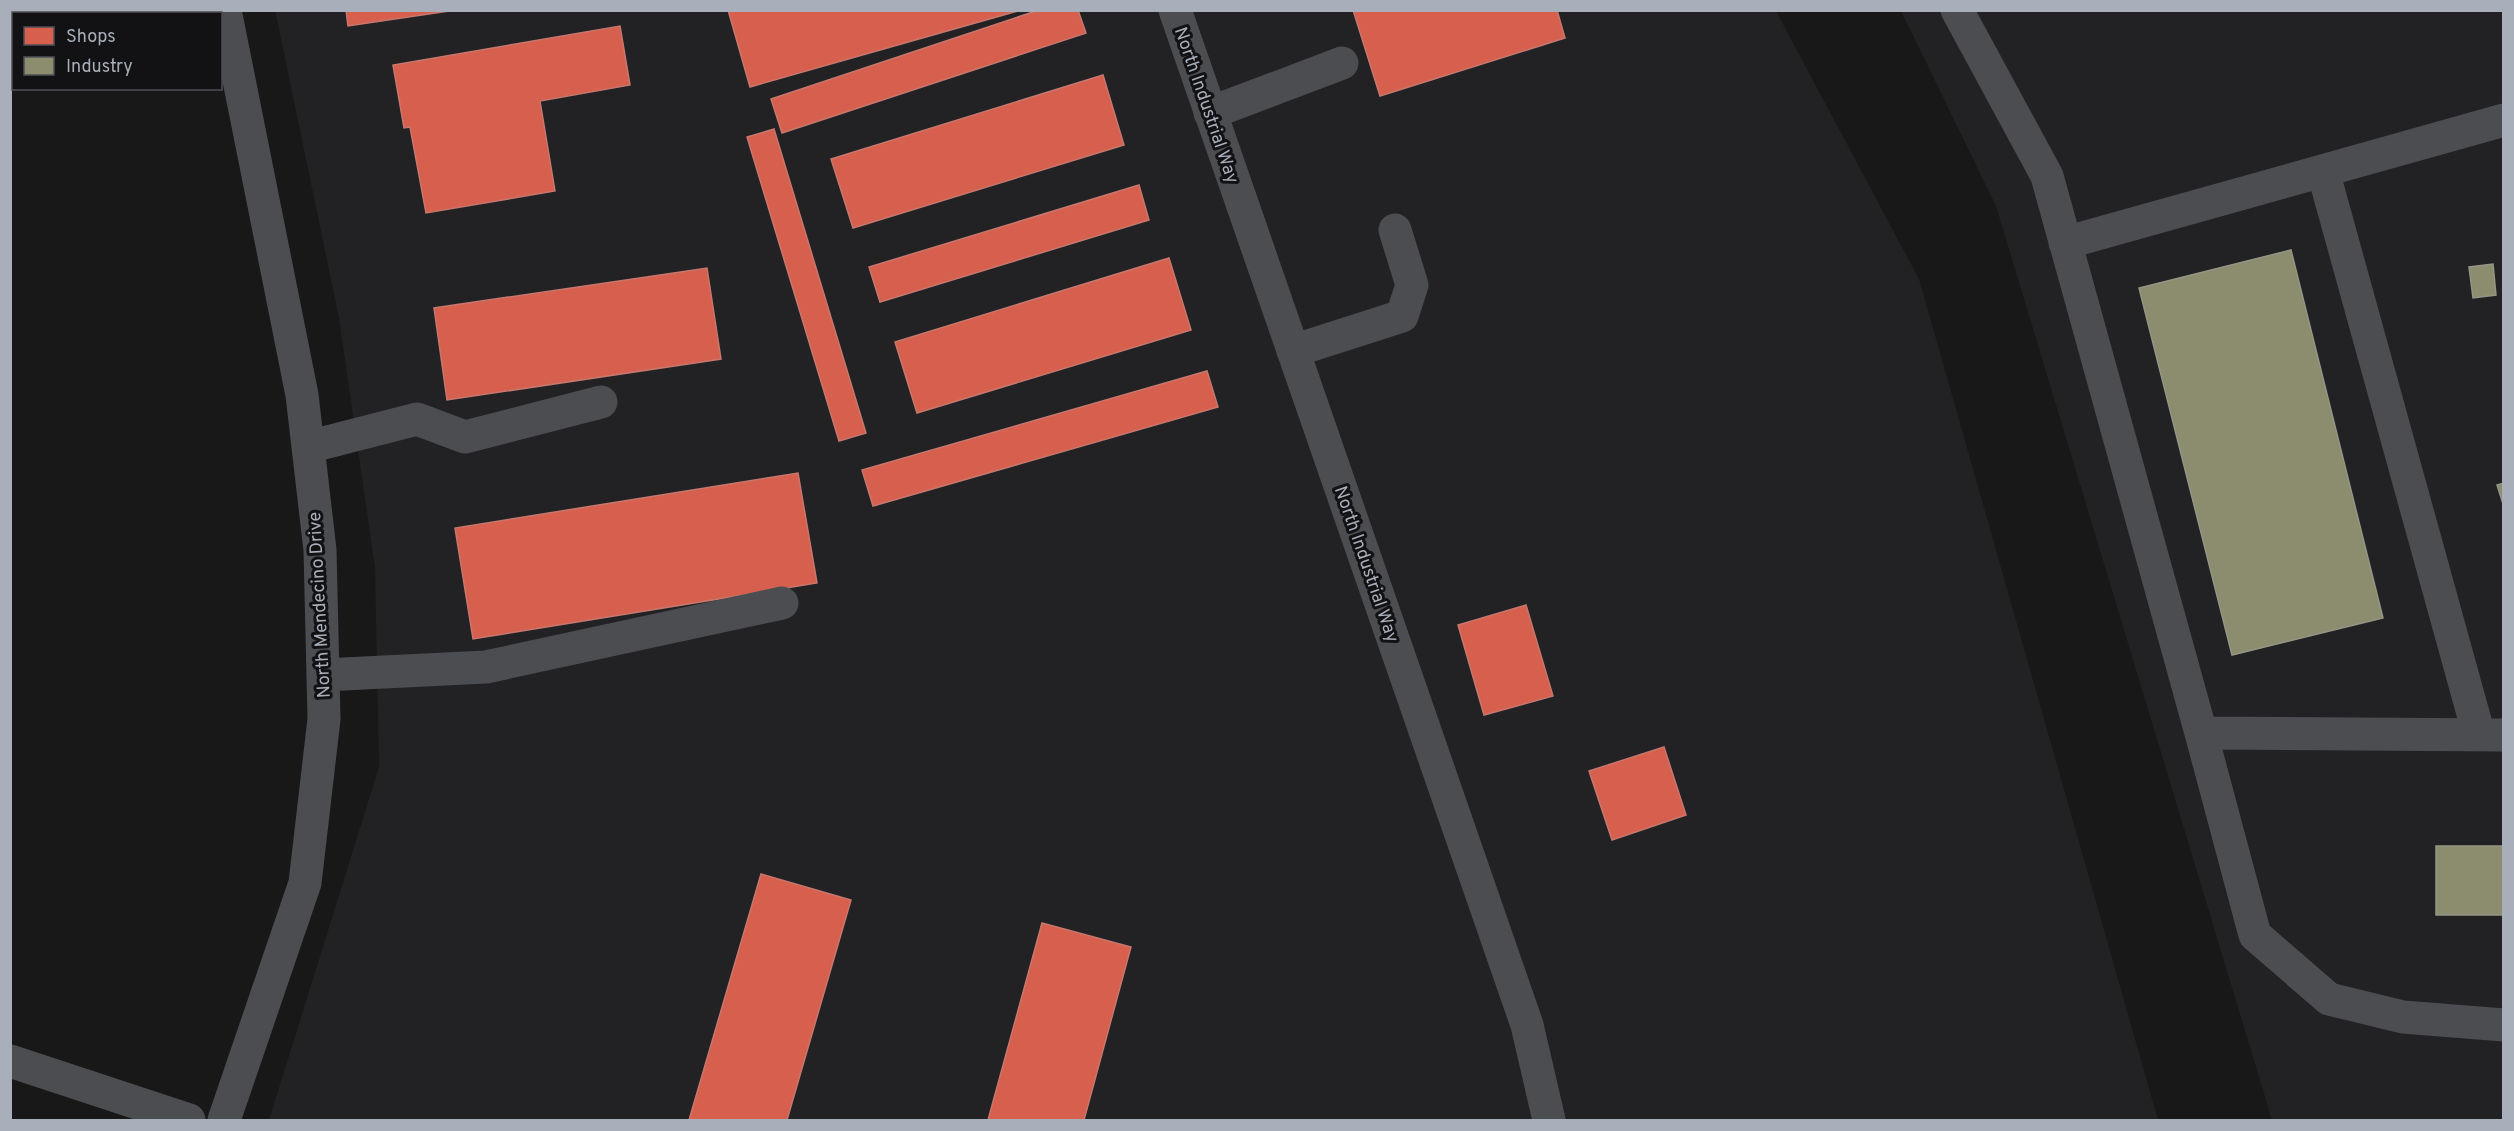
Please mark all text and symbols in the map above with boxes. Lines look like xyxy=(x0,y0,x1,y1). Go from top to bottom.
legend xyxy=(12,12,222,90)
street label: North Industrial Way xyxy=(1168,24,1243,187)
text: Shops xyxy=(66,26,116,49)
text: Industry xyxy=(66,56,133,79)
street label: North Industrial Way xyxy=(1328,483,1403,646)
street label: North Mendecino Drive xyxy=(304,511,337,699)

